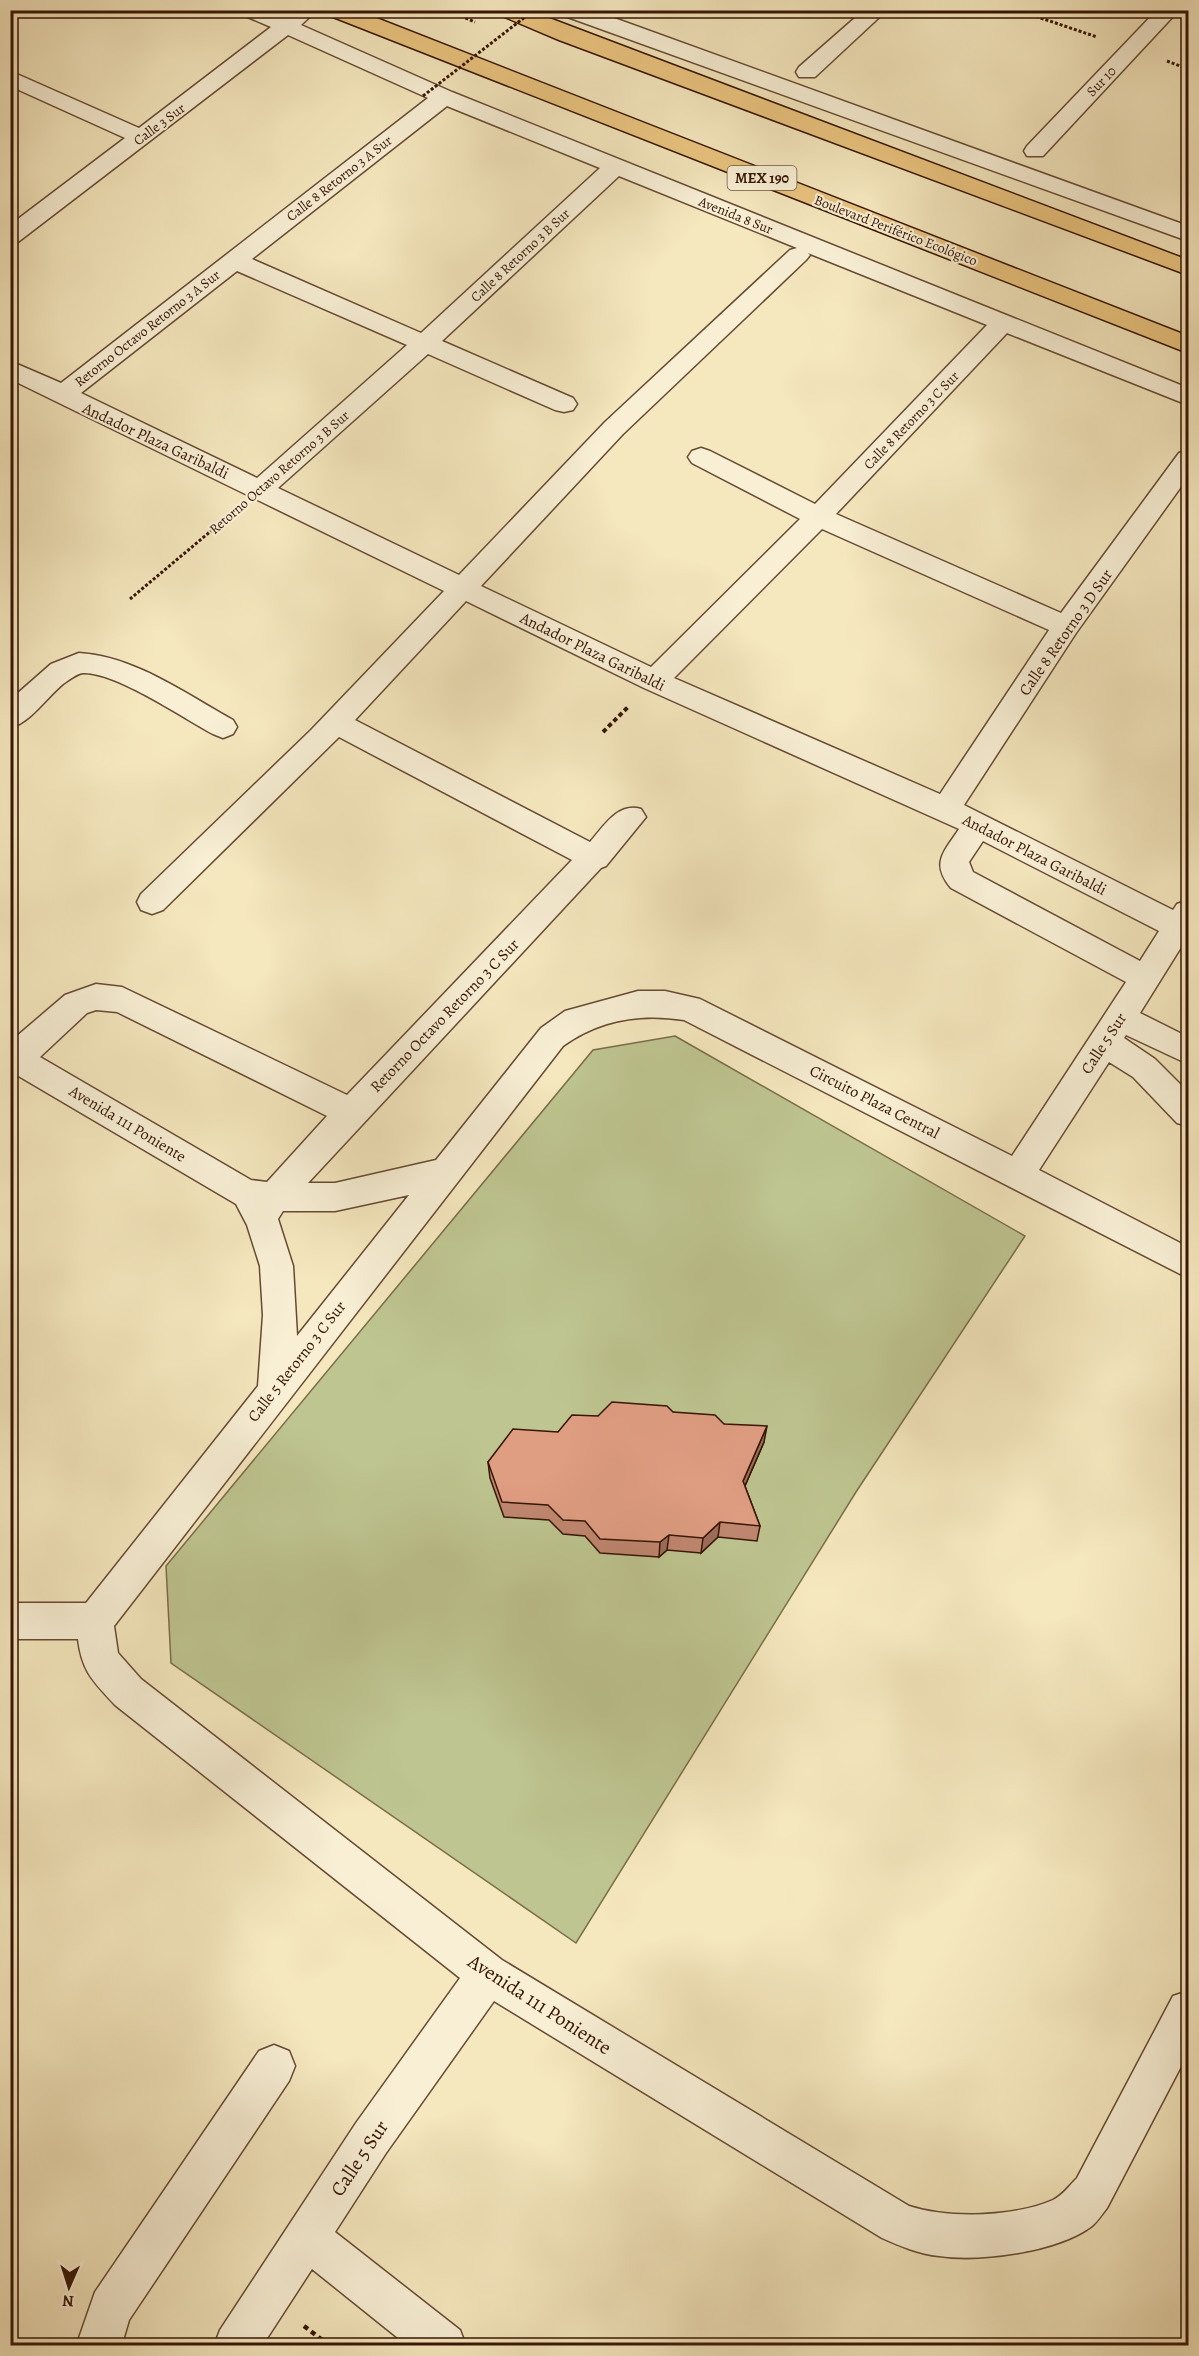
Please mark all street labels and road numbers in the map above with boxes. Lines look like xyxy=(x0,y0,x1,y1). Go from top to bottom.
street label: Sur 10 xyxy=(1082,62,1120,101)
street label: Calle 3 Sur xyxy=(130,98,190,150)
street label: Calle 8 Retorno 3 A Sur xyxy=(282,131,397,226)
road number: MEX 190 xyxy=(728,166,796,190)
street label: Boulevard Periférico Ecológico xyxy=(812,191,980,270)
street label: Avenida 8 Sur xyxy=(695,192,776,239)
street label: Calle 8 Retorno 3 B Sur xyxy=(466,204,575,307)
street label: Retorno Octavo Retorno 3 A Sur xyxy=(71,265,224,391)
street label: Calle 8 Retorno 3 C Sur xyxy=(859,367,964,474)
street label: Andador Plaza Garibaldi xyxy=(78,397,232,484)
street label: Retorno Octavo Retorno 3 B Sur xyxy=(205,406,354,539)
street label: Calle 8 Retorno 3 D Sur xyxy=(1014,565,1118,700)
street label: Andador Plaza Garibaldi xyxy=(515,607,669,697)
street label: Andador Plaza Garibaldi xyxy=(958,809,1110,901)
street label: Retorno Octavo Retorno 3 C Sur xyxy=(365,934,524,1097)
street label: Calle 5 Sur xyxy=(1076,1009,1132,1078)
street label: Circuito Plaza Central xyxy=(806,1060,943,1144)
street label: Avenida 111 Poniente xyxy=(64,1080,190,1168)
street label: Calle 5 Retorno 3 C Sur xyxy=(243,1297,351,1427)
street label: Avenida 111 Poniente xyxy=(462,1947,617,2061)
street label: Calle 5 Sur xyxy=(324,2115,395,2202)

